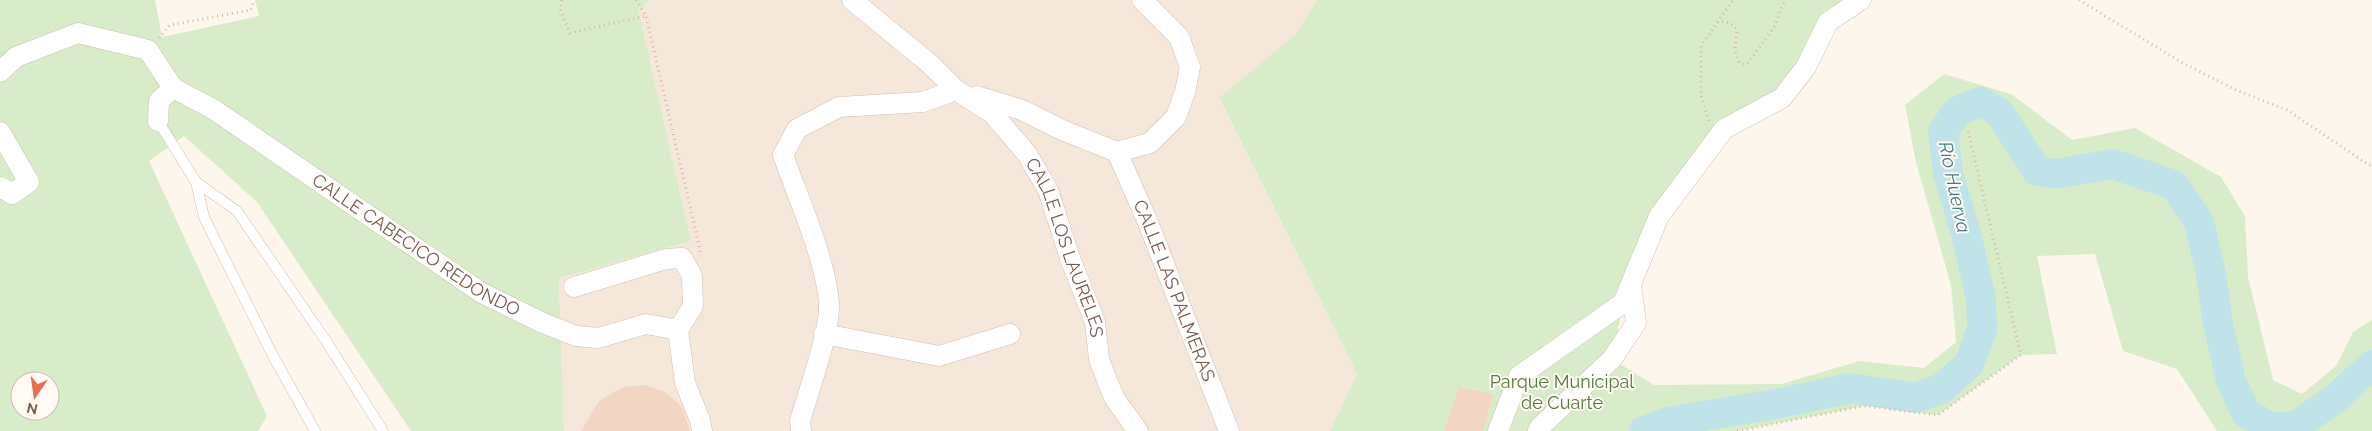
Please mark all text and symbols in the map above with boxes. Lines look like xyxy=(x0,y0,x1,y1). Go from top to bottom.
water label: Río Huerva xyxy=(1935,139,1975,235)
street label: CALLE LOS LAURELES xyxy=(1022,154,1108,338)
street label: CALLE CABECICO REDONDO xyxy=(308,169,524,320)
street label: CALLE LAS PALMERAS xyxy=(1129,196,1220,384)
north arrow xyxy=(10,371,60,421)
park label: Parque Municipal de Cuarte xyxy=(1490,371,1634,413)
text: N xyxy=(25,400,39,418)

